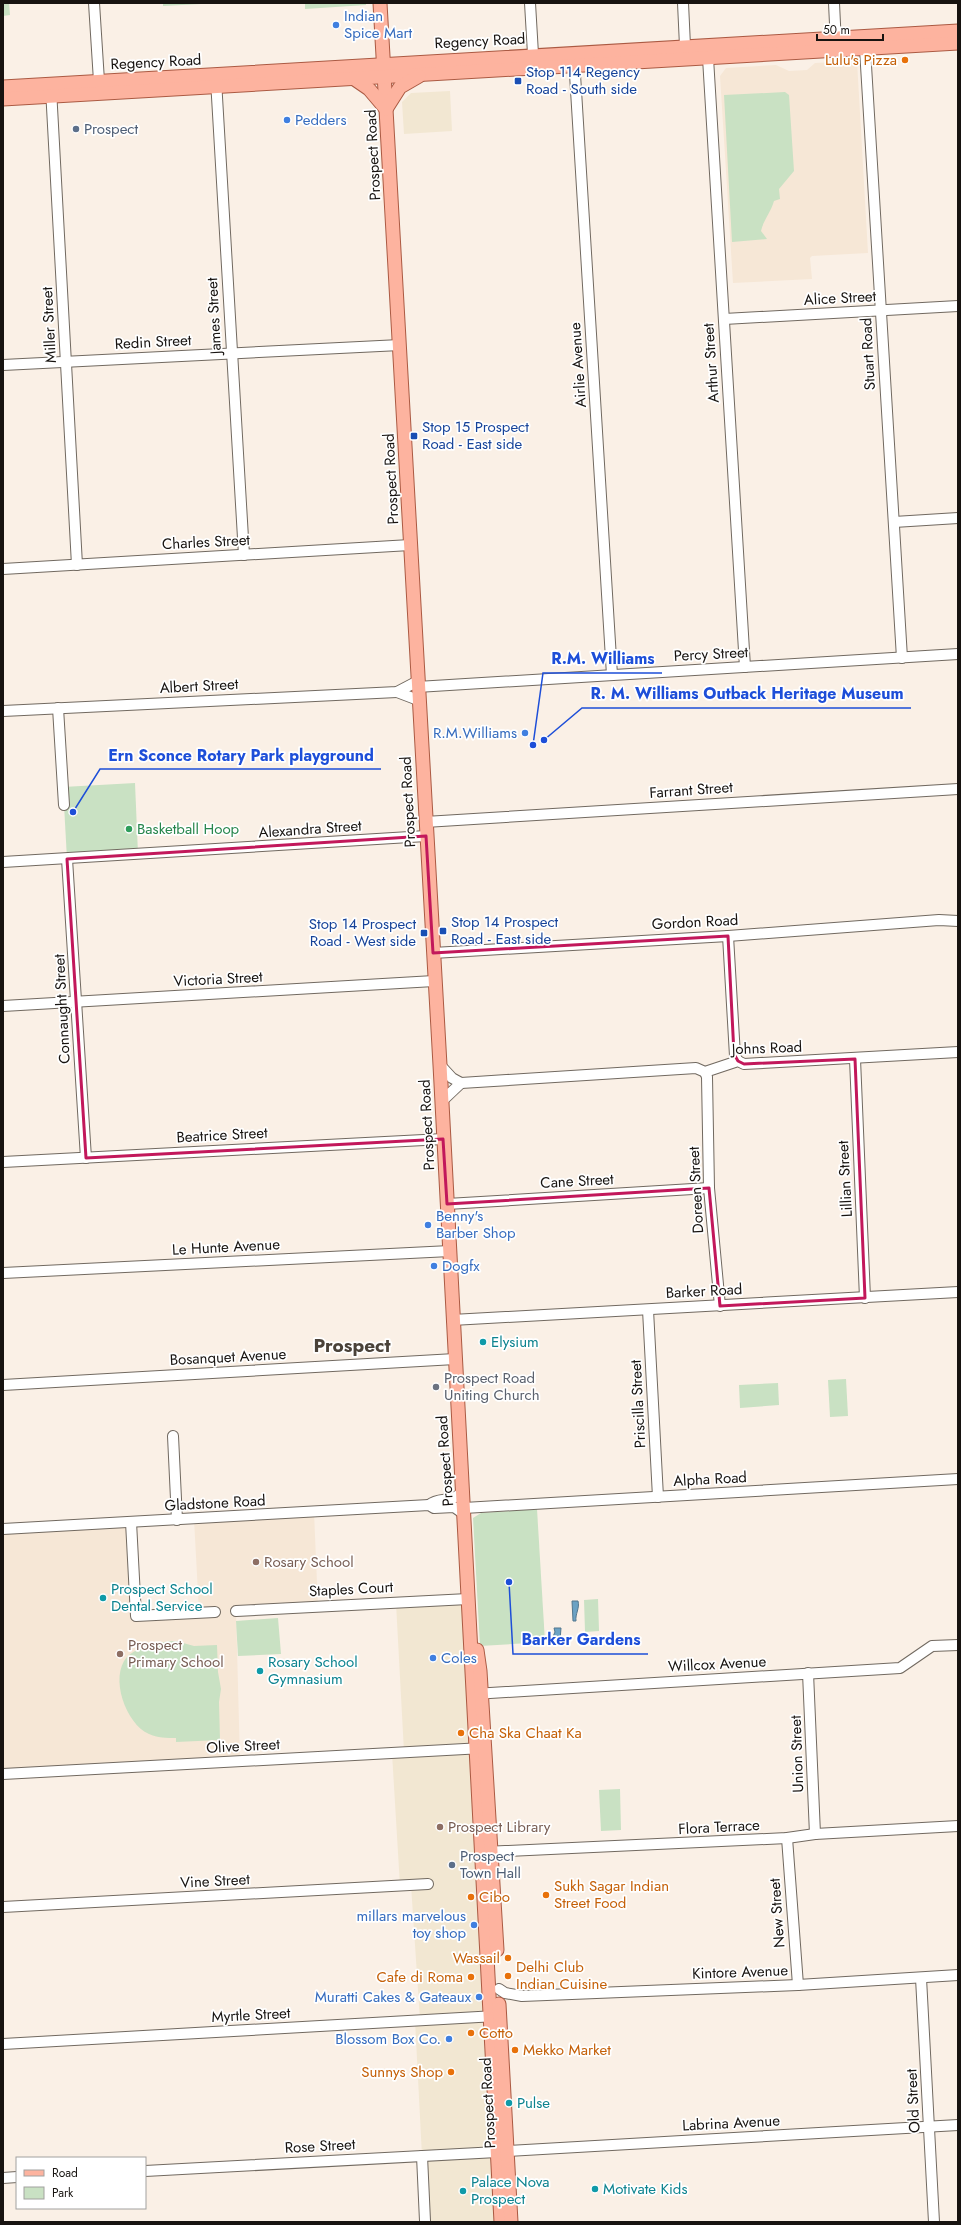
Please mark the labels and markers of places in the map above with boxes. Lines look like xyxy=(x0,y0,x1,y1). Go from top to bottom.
place label: Indian Spice Mart xyxy=(344,5,413,44)
marker: Indian Spice Mart xyxy=(331,20,341,30)
place label: Lulu's Pizza xyxy=(825,49,897,71)
marker: Lulu's Pizza xyxy=(900,55,910,65)
place label: Stop 114 Regency Road - South side xyxy=(526,61,640,100)
marker: Stop 114 Regency Road - South side xyxy=(513,76,523,86)
place label: Pedders xyxy=(295,109,347,131)
marker: Pedders xyxy=(282,115,292,125)
place label: Prospect xyxy=(84,118,139,140)
marker: Prospect xyxy=(71,124,81,134)
place label: Stop 15 Prospect Road - East side xyxy=(422,416,529,455)
marker: Stop 15 Prospect Road - East side xyxy=(409,431,419,441)
callout: R.M. Williams xyxy=(543,645,662,673)
callout: R. M. Williams Outback Heritage Museum xyxy=(582,680,911,708)
place label: R.M.Williams xyxy=(433,722,517,744)
marker: R.M.Williams xyxy=(520,728,530,738)
callout: Ern Sconce Rotary Park playground xyxy=(100,741,381,769)
place label: Basketball Hoop xyxy=(137,818,240,840)
marker: Basketball Hoop xyxy=(124,824,134,834)
place label: Stop 14 Prospect Road - East side xyxy=(451,911,559,950)
place label: Stop 14 Prospect Road - West side xyxy=(309,913,416,952)
marker: Stop 14 Prospect Road - East side xyxy=(438,926,448,936)
marker: Stop 14 Prospect Road - West side xyxy=(419,928,429,938)
place label: Benny's Barber Shop xyxy=(436,1205,516,1244)
marker: Benny's Barber Shop xyxy=(423,1220,433,1230)
place label: Dogfx xyxy=(442,1255,480,1277)
marker: Dogfx xyxy=(429,1261,439,1271)
place label: Elysium xyxy=(491,1331,539,1353)
marker: Elysium xyxy=(478,1337,488,1347)
place label: Prospect Road Uniting Church xyxy=(444,1367,540,1406)
marker: Prospect Road Uniting Church xyxy=(431,1382,441,1392)
place label: Rosary School xyxy=(264,1551,354,1573)
marker: Rosary School xyxy=(251,1557,261,1567)
place label: Prospect School Dental Service xyxy=(111,1578,213,1617)
marker: Prospect School Dental Service xyxy=(98,1593,108,1603)
callout: Barker Gardens xyxy=(513,1626,648,1654)
place label: Prospect Primary School xyxy=(128,1634,224,1673)
place label: Coles xyxy=(441,1647,477,1669)
marker: Prospect Primary School xyxy=(115,1649,125,1659)
place label: Rosary School Gymnasium xyxy=(268,1651,358,1690)
marker: Coles xyxy=(428,1653,438,1663)
marker: Rosary School Gymnasium xyxy=(255,1666,265,1676)
place label: Cha Ska Chaat Ka xyxy=(469,1722,582,1744)
marker: Cha Ska Chaat Ka xyxy=(456,1728,466,1738)
place label: Prospect Library xyxy=(448,1816,551,1838)
marker: Prospect Library xyxy=(435,1822,445,1832)
place label: Prospect Town Hall xyxy=(460,1845,521,1884)
marker: Prospect Town Hall xyxy=(447,1860,457,1870)
place label: Sukh Sagar Indian Street Food xyxy=(554,1875,669,1914)
place label: Cibo xyxy=(479,1886,510,1908)
marker: Sukh Sagar Indian Street Food xyxy=(541,1890,551,1900)
marker: Cibo xyxy=(466,1892,476,1902)
place label: millars marvelous toy shop xyxy=(356,1905,466,1944)
marker: millars marvelous toy shop xyxy=(469,1920,479,1930)
place label: Wassail xyxy=(453,1947,500,1969)
marker: Wassail xyxy=(503,1953,513,1963)
place label: Delhi Club Indian Cuisine xyxy=(516,1956,607,1995)
place label: Cafe di Roma xyxy=(377,1966,463,1988)
marker: Delhi Club Indian Cuisine xyxy=(503,1971,513,1981)
marker: Cafe di Roma xyxy=(466,1972,476,1982)
place label: Muratti Cakes & Gateaux xyxy=(315,1986,472,2008)
marker: Muratti Cakes & Gateaux xyxy=(474,1992,484,2002)
place label: Cotto xyxy=(479,2022,513,2044)
place label: Blossom Box Co. xyxy=(335,2028,441,2050)
marker: Cotto xyxy=(466,2028,476,2038)
marker: Blossom Box Co. xyxy=(444,2034,454,2044)
place label: Mekko Market xyxy=(523,2039,611,2061)
marker: Mekko Market xyxy=(510,2045,520,2055)
place label: Sunnys Shop xyxy=(361,2061,443,2083)
marker: Sunnys Shop xyxy=(446,2067,456,2077)
place label: Pulse xyxy=(517,2092,550,2114)
marker: Pulse xyxy=(504,2098,514,2108)
place label: Palace Nova Prospect xyxy=(471,2171,549,2210)
place label: Motivate Kids xyxy=(603,2178,687,2200)
marker: Motivate Kids xyxy=(590,2184,600,2194)
marker: Palace Nova Prospect xyxy=(458,2186,468,2196)

